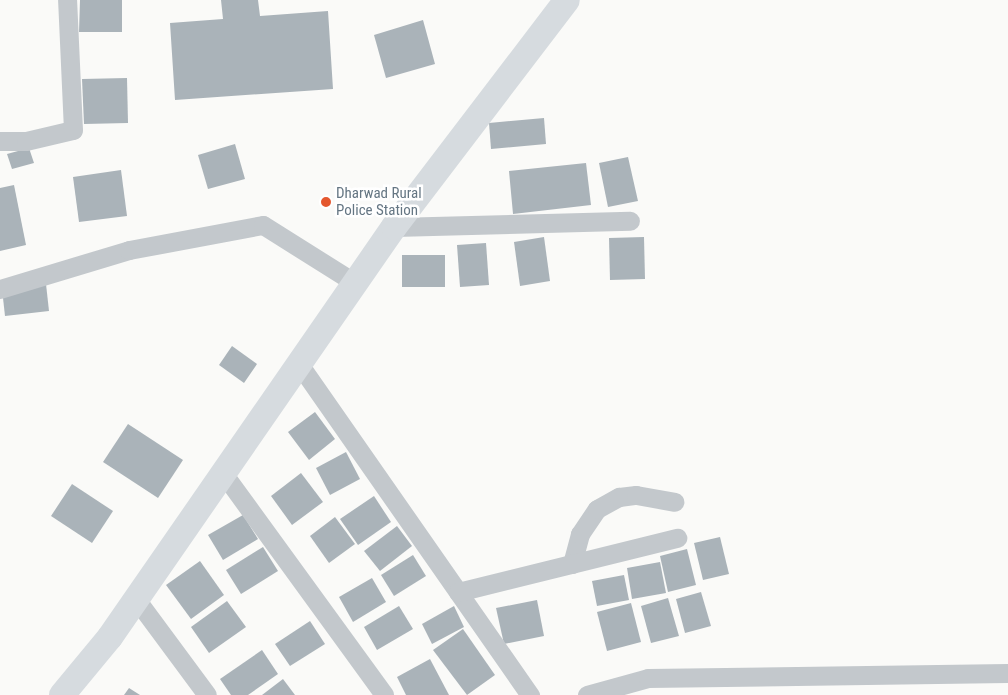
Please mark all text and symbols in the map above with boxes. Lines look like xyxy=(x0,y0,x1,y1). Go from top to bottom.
place label: Dharwad Rural Police Station xyxy=(336,184,422,219)
marker: Dharwad Rural Police Station xyxy=(320,196,332,208)

